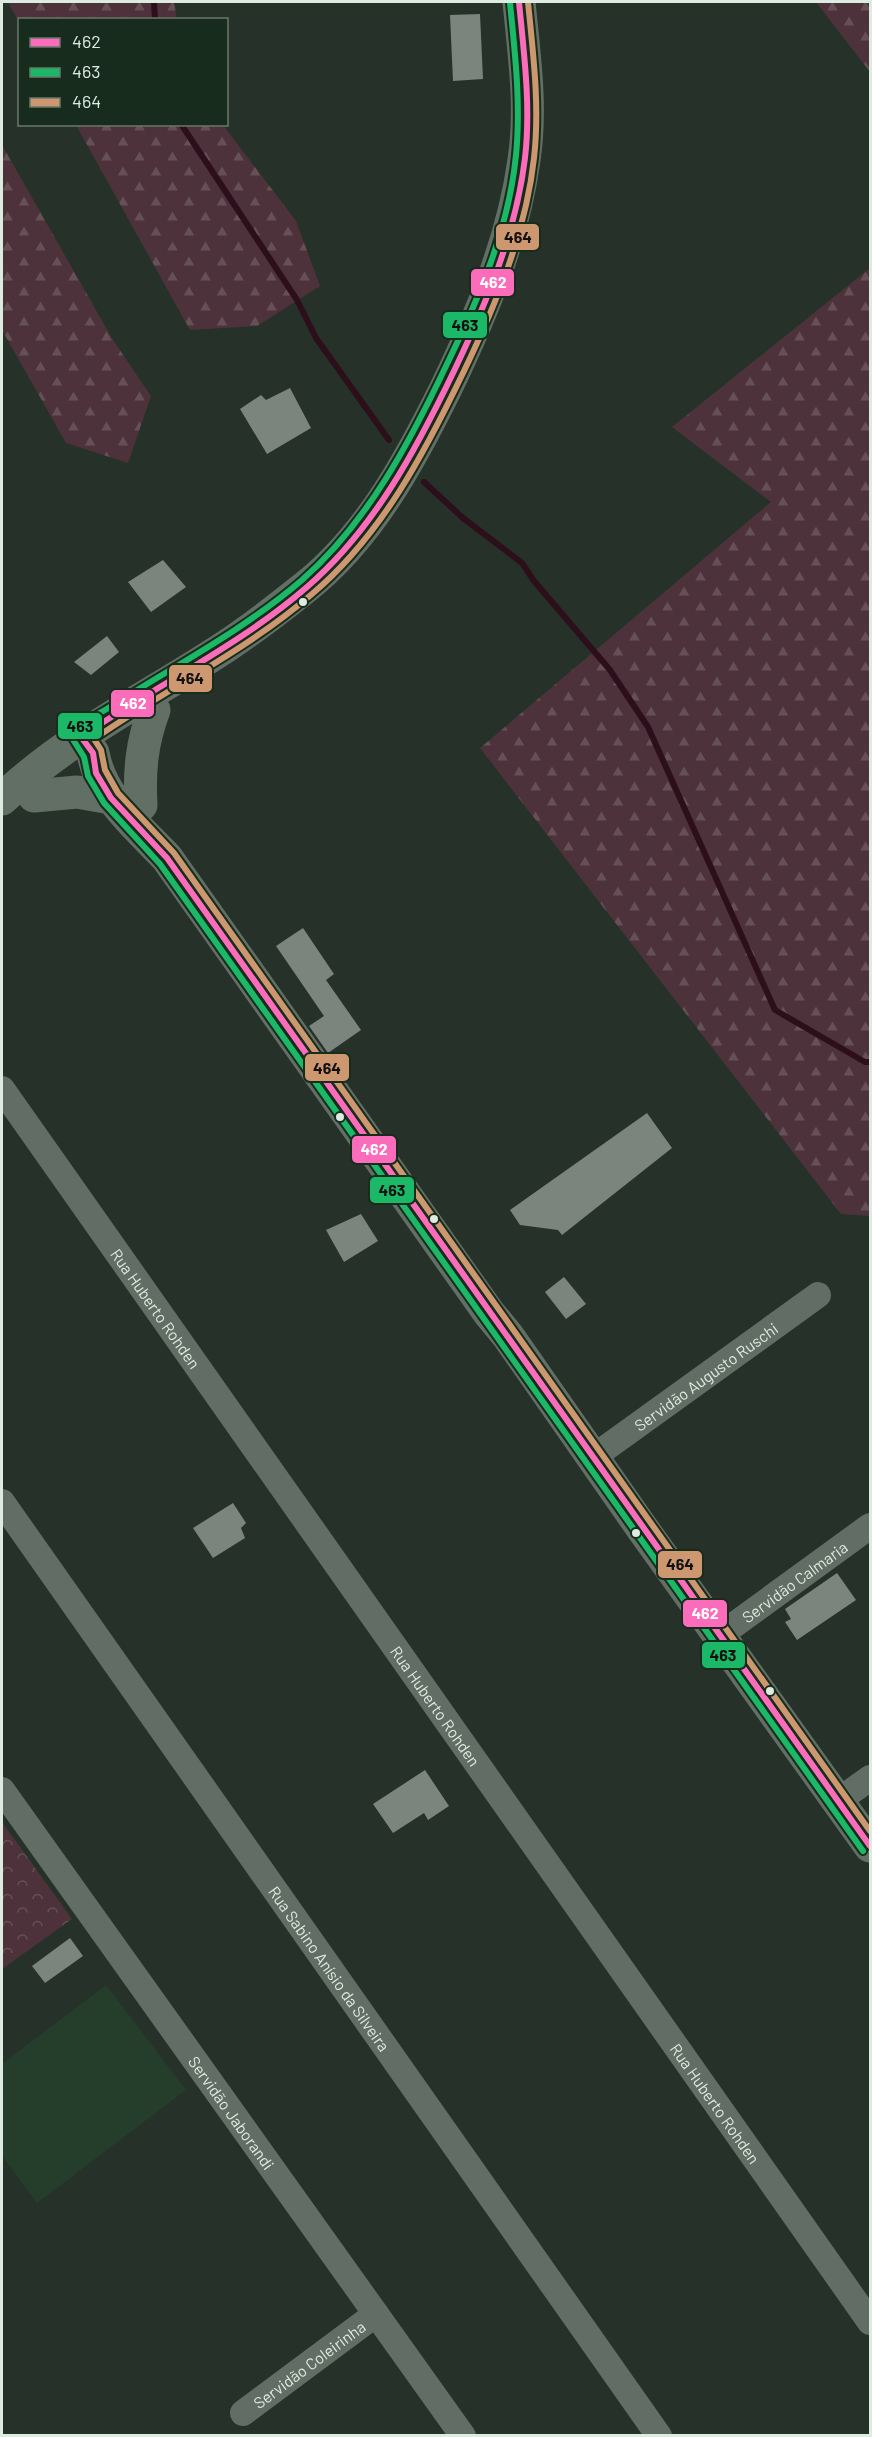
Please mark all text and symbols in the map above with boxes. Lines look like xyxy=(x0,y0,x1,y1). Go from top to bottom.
legend xyxy=(18,18,228,126)
text: 462 xyxy=(72,30,101,52)
text: 463 xyxy=(72,60,100,82)
text: 464 xyxy=(72,90,101,112)
line badge: 464 xyxy=(495,223,540,251)
text: 464 xyxy=(504,227,532,246)
line badge: 462 xyxy=(470,268,515,297)
text: 462 xyxy=(479,272,507,291)
line badge: 463 xyxy=(442,311,488,339)
text: 463 xyxy=(452,315,478,334)
unlabelled marker xyxy=(297,596,309,608)
line badge: 464 xyxy=(168,664,213,693)
text: 464 xyxy=(176,668,204,687)
line badge: 462 xyxy=(110,689,155,718)
text: 462 xyxy=(119,693,147,712)
line badge: 463 xyxy=(57,712,103,740)
text: 463 xyxy=(67,716,93,735)
line badge: 464 xyxy=(304,1053,350,1082)
text: 464 xyxy=(313,1058,341,1077)
unlabelled marker xyxy=(334,1111,346,1123)
line badge: 462 xyxy=(351,1135,397,1164)
text: 462 xyxy=(360,1139,388,1158)
line badge: 463 xyxy=(369,1176,415,1204)
text: 463 xyxy=(379,1180,405,1199)
unlabelled marker xyxy=(428,1213,440,1225)
street label: Rua Huberto Rohden xyxy=(107,1244,205,1372)
street label: Servidão Augusto Ruschi xyxy=(630,1318,781,1434)
unlabelled marker xyxy=(630,1527,642,1539)
street label: Servidão Calmaria xyxy=(738,1537,851,1626)
line badge: 464 xyxy=(657,1550,703,1579)
text: 464 xyxy=(666,1554,694,1573)
line badge: 462 xyxy=(682,1599,728,1628)
text: 462 xyxy=(691,1603,719,1622)
line badge: 463 xyxy=(701,1641,746,1669)
street label: Rua Huberto Rohden xyxy=(387,1642,485,1769)
text: 463 xyxy=(710,1645,736,1664)
unlabelled marker xyxy=(764,1685,776,1697)
street label: Rua Sabino Anísio da Silveira xyxy=(265,1882,394,2054)
street label: Rua Huberto Rohden xyxy=(667,2039,765,2167)
street label: Servidão Jaborandi xyxy=(185,2052,279,2173)
street label: Servidão Coleirinha xyxy=(249,2316,368,2412)

